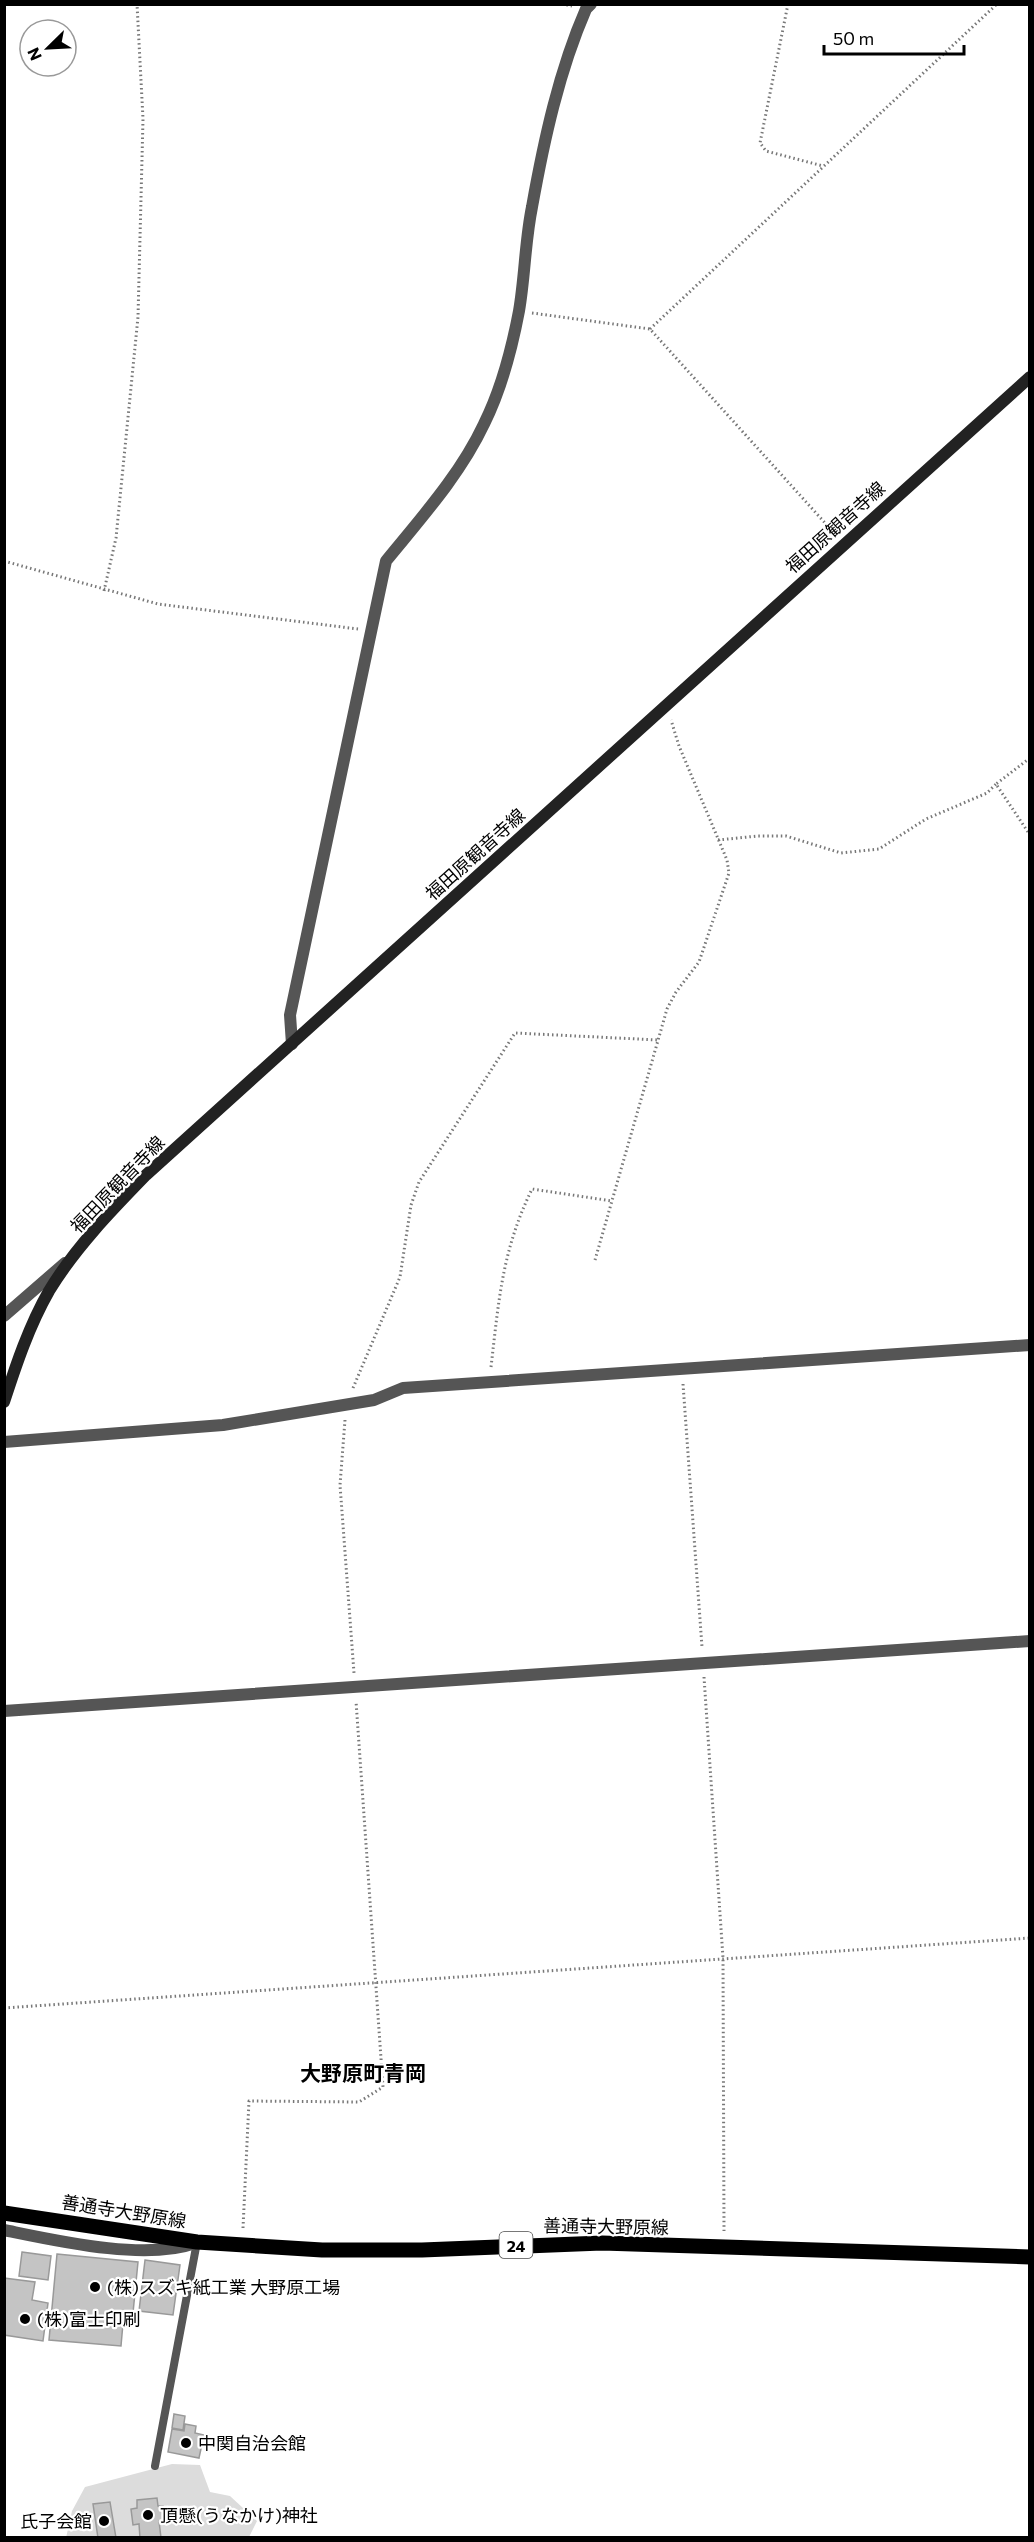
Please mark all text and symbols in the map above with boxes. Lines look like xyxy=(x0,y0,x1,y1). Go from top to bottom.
north arrow xyxy=(18,18,78,78)
scale bar xyxy=(824,18,964,56)
text: 50 m xyxy=(833,27,874,49)
text: N xyxy=(23,45,45,64)
street label: 福田原観音寺線 xyxy=(781,477,889,577)
street label: 福田原観音寺線 xyxy=(421,804,529,904)
street label: 福田原観音寺線 xyxy=(65,1131,169,1237)
district label: 大野原町青岡 xyxy=(300,2060,426,2085)
street label: 善通寺大野原線 xyxy=(60,2190,188,2232)
street label: 善通寺大野原線 xyxy=(543,2214,669,2238)
road number: 24 xyxy=(500,2232,532,2258)
place label: (株)スズキ紙工業 大野原工場 xyxy=(107,2276,340,2298)
marker: (株)スズキ紙工業 大野原工場 xyxy=(88,2280,102,2294)
place label: (株)富士印刷 xyxy=(37,2308,141,2330)
marker: (株)富士印刷 xyxy=(18,2312,32,2326)
place label: 中関自治会館 xyxy=(198,2432,306,2454)
marker: 中関自治会館 xyxy=(179,2436,193,2450)
place label: 頂懸(うなかけ)神社 xyxy=(160,2504,318,2526)
marker: 頂懸(うなかけ)神社 xyxy=(141,2508,155,2522)
place label: 氏子会館 xyxy=(20,2510,92,2532)
marker: 氏子会館 xyxy=(97,2514,111,2528)

